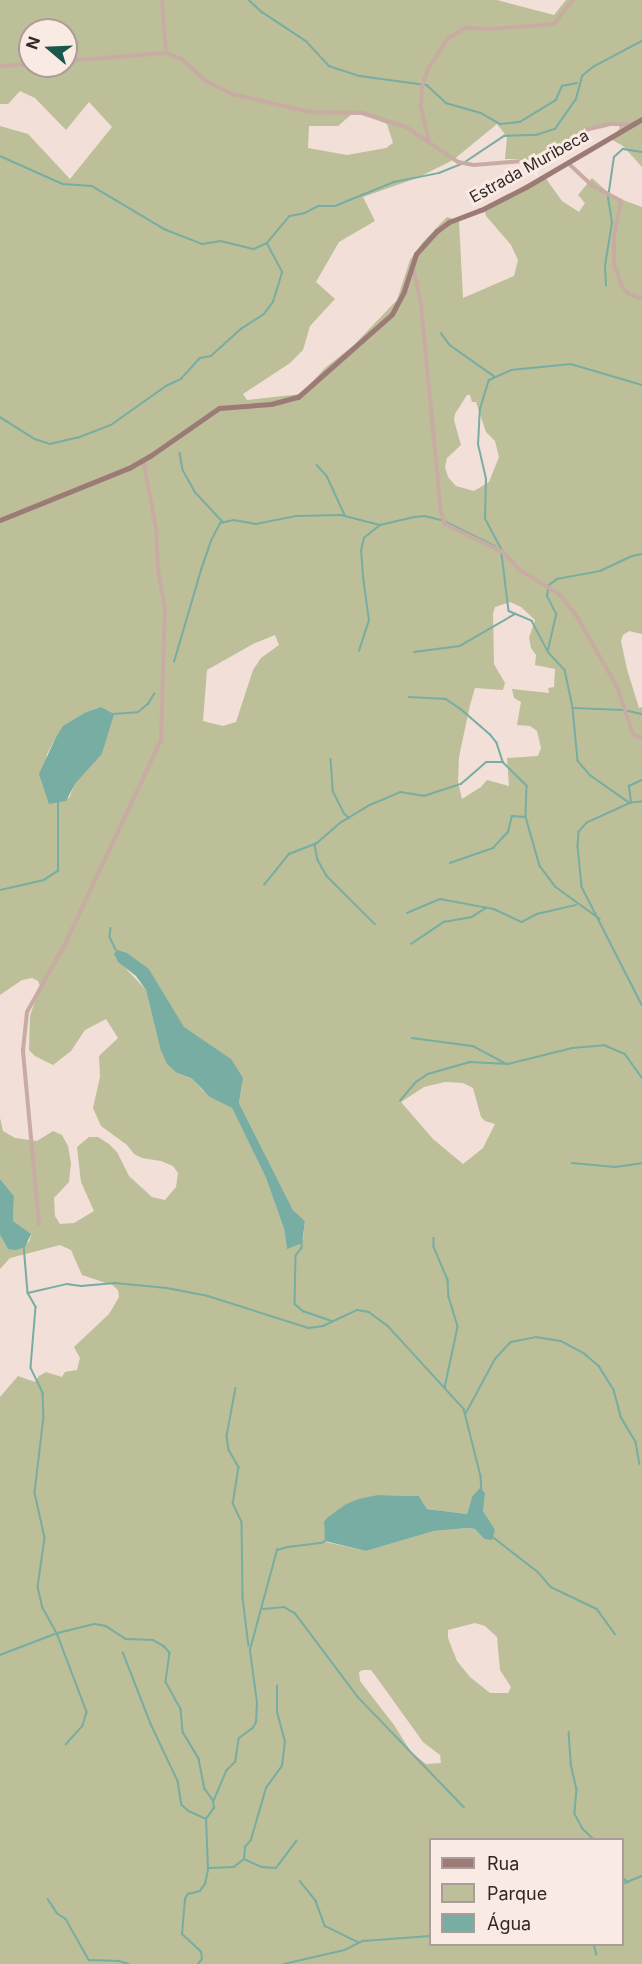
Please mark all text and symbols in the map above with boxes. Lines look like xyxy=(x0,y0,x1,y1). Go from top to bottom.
north arrow xyxy=(18,18,78,78)
text: N xyxy=(21,34,44,52)
street label: Estrada Muribeca xyxy=(466,125,592,207)
legend xyxy=(429,1838,624,1946)
text: Rua xyxy=(487,1853,519,1874)
text: Parque xyxy=(487,1883,547,1904)
text: Água xyxy=(487,1913,531,1934)

